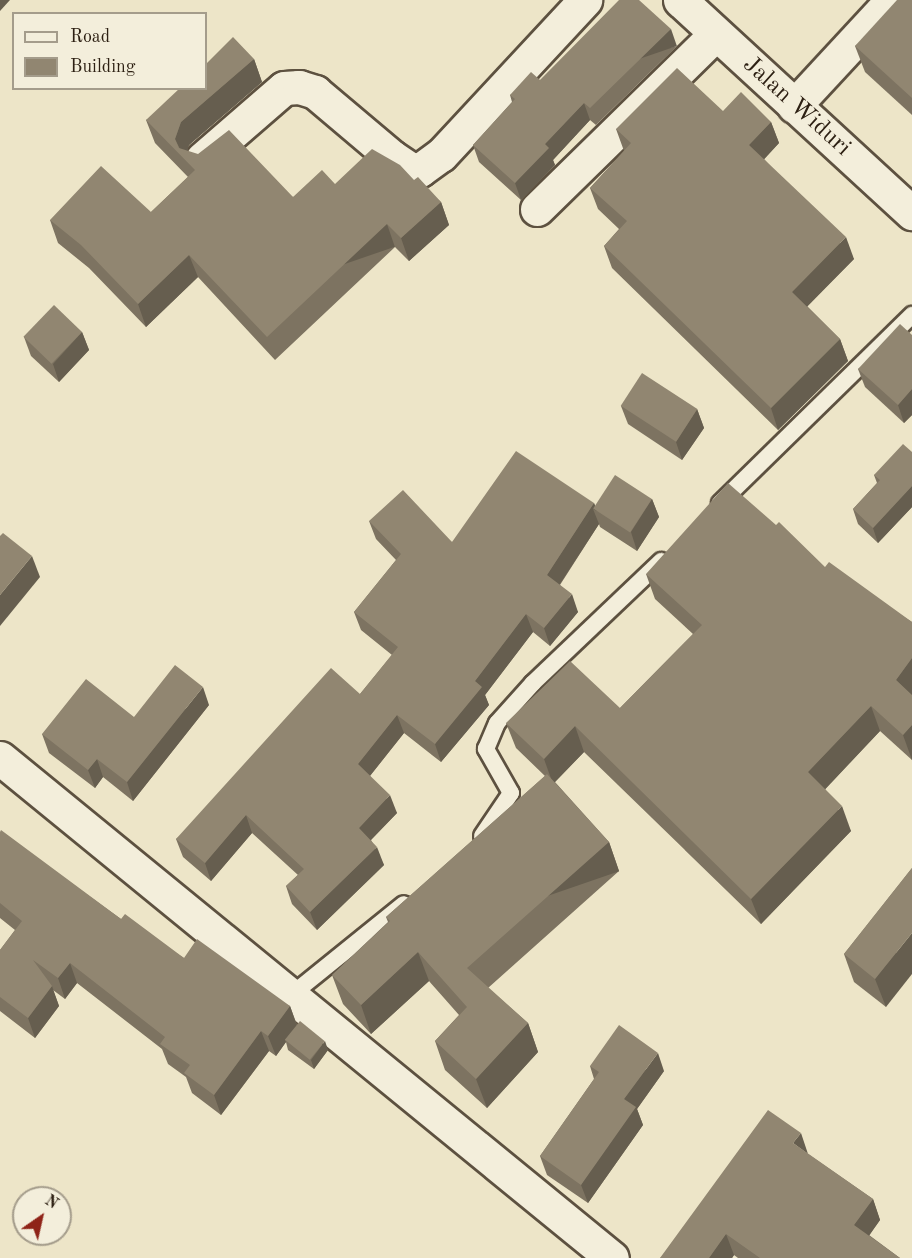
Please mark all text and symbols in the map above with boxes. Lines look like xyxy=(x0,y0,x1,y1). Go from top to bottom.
legend xyxy=(12,12,207,90)
text: Road xyxy=(70,28,110,46)
street label: Jalan Widuri xyxy=(736,51,856,163)
text: Building xyxy=(70,58,135,76)
north arrow xyxy=(12,1186,72,1246)
text: N xyxy=(41,1193,60,1213)

